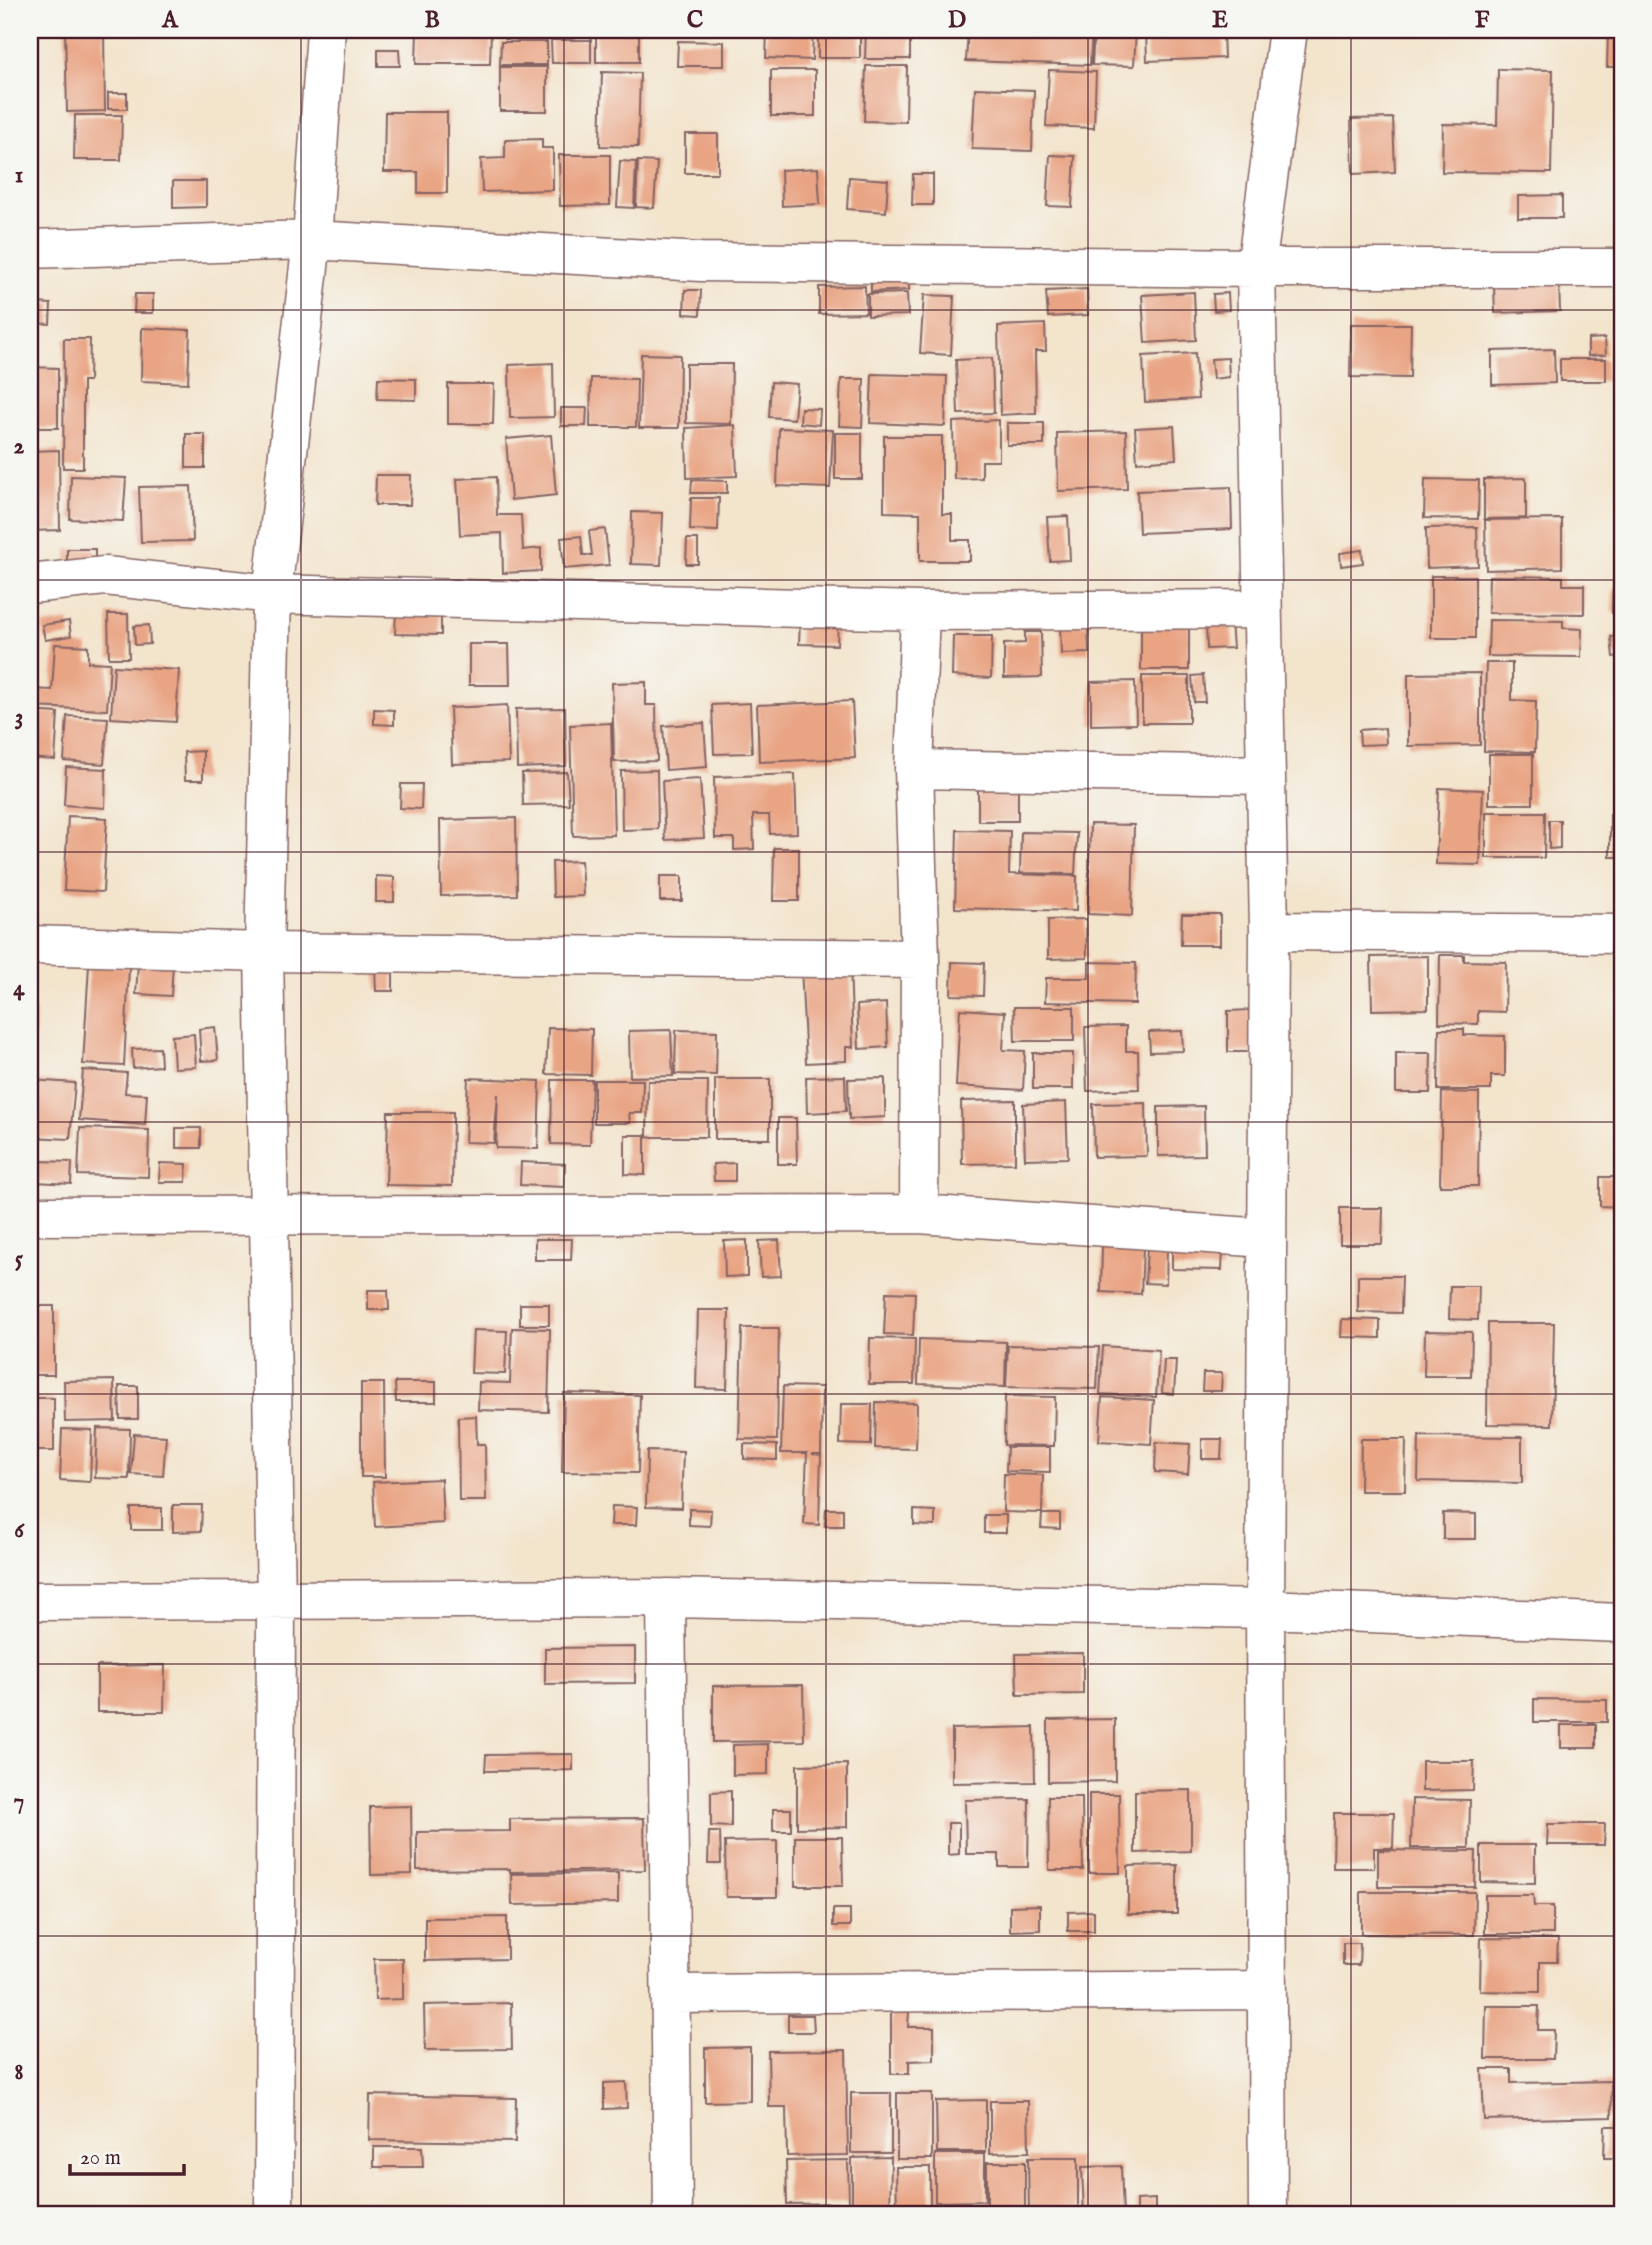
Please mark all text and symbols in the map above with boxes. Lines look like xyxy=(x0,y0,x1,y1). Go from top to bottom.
text: A xyxy=(161,6,179,35)
text: B xyxy=(424,6,440,35)
text: C xyxy=(687,6,704,35)
text: D xyxy=(948,6,966,35)
text: E xyxy=(1212,6,1228,35)
text: F xyxy=(1475,6,1490,35)
text: 1 xyxy=(15,161,23,190)
text: 2 xyxy=(14,432,25,461)
text: 3 xyxy=(15,703,23,732)
text: 4 xyxy=(13,974,25,1003)
text: 5 xyxy=(15,1245,24,1274)
text: 6 xyxy=(14,1516,25,1545)
text: 7 xyxy=(14,1787,24,1816)
text: 8 xyxy=(14,2058,24,2087)
scale bar xyxy=(70,2133,184,2177)
text: 20 m xyxy=(80,2145,121,2172)

